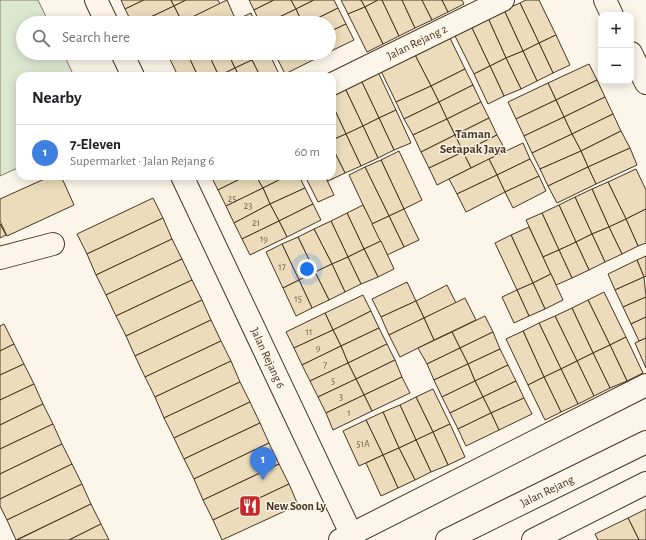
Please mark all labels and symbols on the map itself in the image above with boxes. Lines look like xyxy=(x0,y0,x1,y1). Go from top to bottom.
street label: Jalan Rejang 2 xyxy=(385,22,450,63)
district label: Taman Setapak Jaya xyxy=(440,128,506,156)
house number: 25 xyxy=(228,194,236,204)
house number: 23 xyxy=(244,201,252,211)
house number: 21 xyxy=(252,218,260,228)
house number: 19 xyxy=(260,234,268,244)
your location xyxy=(297,259,317,279)
house number: 17 xyxy=(278,262,286,272)
house number: 15 xyxy=(294,294,302,304)
street label: Jalan Rejang 6 xyxy=(248,326,287,391)
house number: 11 xyxy=(306,327,312,337)
house number: 9 xyxy=(316,343,321,353)
house number: 7 xyxy=(323,360,327,370)
house number: 5 xyxy=(331,376,335,386)
house number: 3 xyxy=(339,392,343,402)
house number: 1 xyxy=(347,408,351,418)
house number: 51A xyxy=(356,439,370,449)
pin: 1 xyxy=(250,447,276,480)
street label: Jalan Rejang xyxy=(518,473,576,510)
restaurant icon: New Soon Ly xyxy=(237,493,263,519)
place label: New Soon Ly xyxy=(266,500,327,513)

